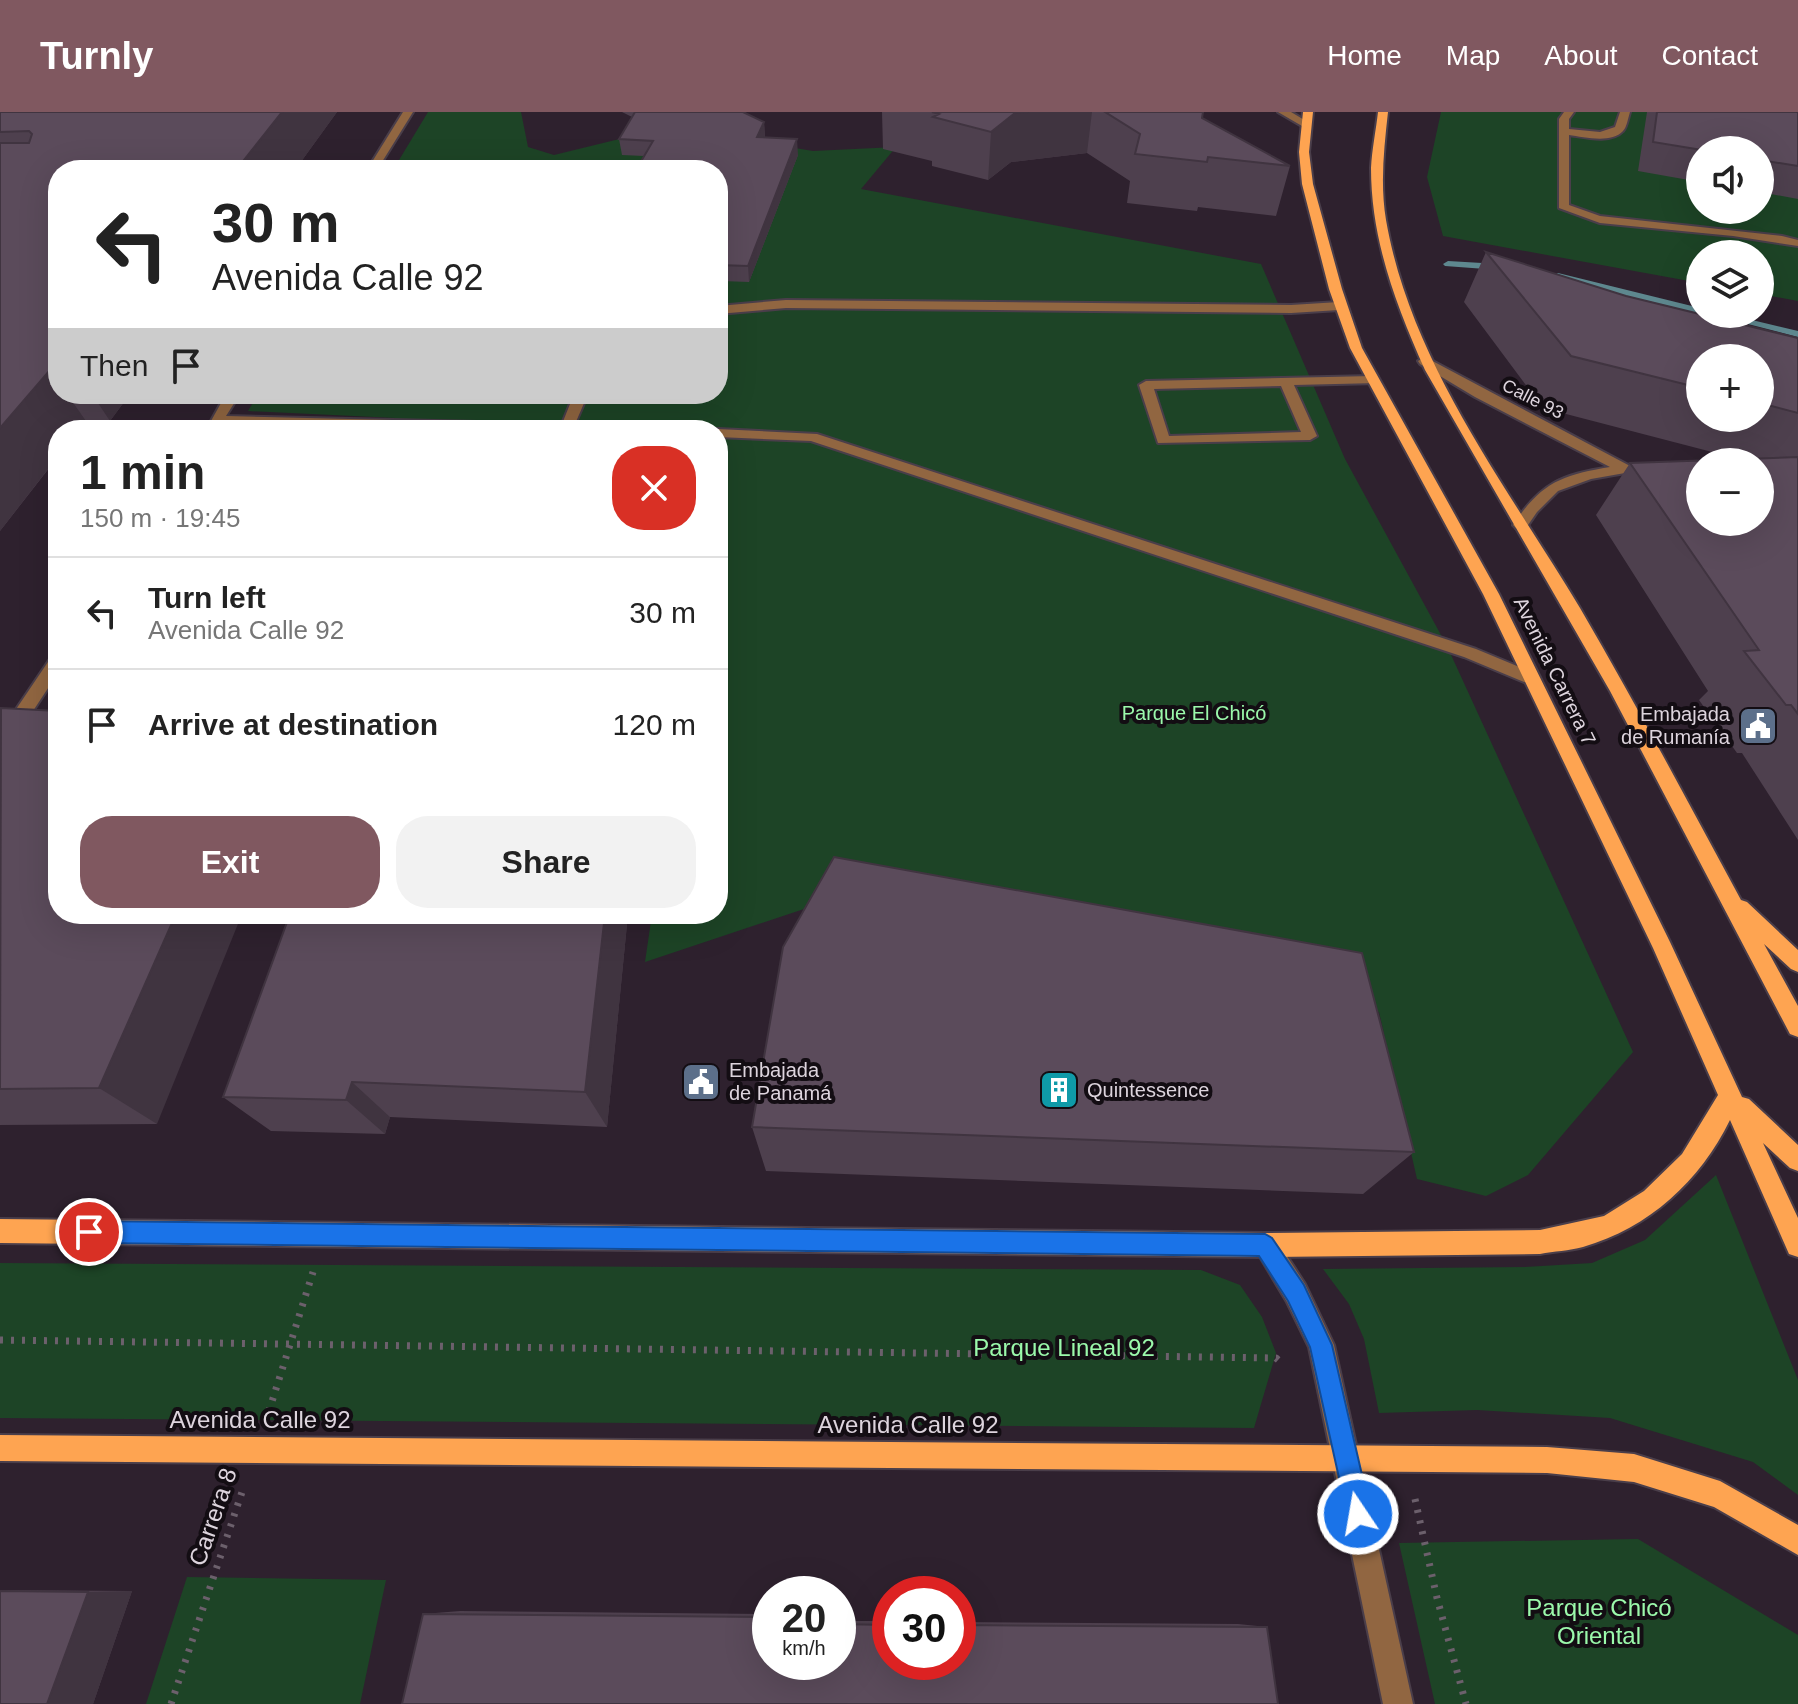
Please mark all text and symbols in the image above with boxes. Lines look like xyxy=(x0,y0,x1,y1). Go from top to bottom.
text: Turnly xyxy=(40,35,153,77)
text: Home xyxy=(1327,40,1402,71)
text: Map xyxy=(1446,40,1500,71)
text: About xyxy=(1544,40,1618,71)
text: Contact xyxy=(1662,40,1758,71)
map controls xyxy=(1686,136,1774,536)
button: sound xyxy=(1686,136,1774,224)
text: 30 m xyxy=(212,191,340,254)
icon: left xyxy=(80,192,184,296)
button: layers xyxy=(1686,240,1774,328)
text: Avenida Calle 92 xyxy=(212,257,484,298)
icon: arrive xyxy=(164,344,208,388)
button: + xyxy=(1686,344,1774,432)
text: Then xyxy=(80,349,148,382)
street label: Calle 93 xyxy=(1499,375,1567,423)
text: 1 min xyxy=(80,446,205,499)
button: close xyxy=(612,446,696,530)
button: − xyxy=(1686,448,1774,536)
text: 150 m · 19:45 xyxy=(80,503,240,533)
text: Turn left xyxy=(148,581,266,614)
icon: left xyxy=(80,591,124,635)
street label: Avenida Carrera 7 xyxy=(1510,593,1600,749)
text: 30 m xyxy=(629,596,696,629)
text: Avenida Calle 92 xyxy=(148,615,344,645)
park label: Parque El Chicó xyxy=(1122,702,1266,724)
icon: arrive xyxy=(80,703,124,747)
place label: Embajada de Rumanía xyxy=(1621,703,1731,748)
public building icon: Embajada de Rumanía xyxy=(1737,705,1779,747)
text: Arrive at destination xyxy=(148,708,438,741)
text: 120 m xyxy=(613,708,696,741)
button: Exit xyxy=(80,816,380,908)
button: Share xyxy=(396,816,696,908)
place label: Embajada de Panamá xyxy=(729,1059,832,1104)
public building icon: Embajada de Panamá xyxy=(680,1061,722,1103)
building icon: Quintessence xyxy=(1038,1069,1080,1111)
place label: Quintessence xyxy=(1087,1079,1209,1101)
pin xyxy=(55,1198,123,1266)
icon: arrive xyxy=(67,1210,111,1254)
park label: Parque Lineal 92 xyxy=(973,1334,1155,1361)
street label: Avenida Calle 92 xyxy=(169,1406,351,1433)
street label: Avenida Calle 92 xyxy=(817,1411,999,1438)
street label: Carrera 8 xyxy=(183,1465,242,1569)
position arrow xyxy=(1316,1472,1400,1556)
speed limit sign: 30 xyxy=(872,1576,976,1680)
park label: Parque Chicó Oriental xyxy=(1526,1594,1672,1649)
text: 20 xyxy=(782,1596,826,1640)
text: km/h xyxy=(782,1637,826,1659)

